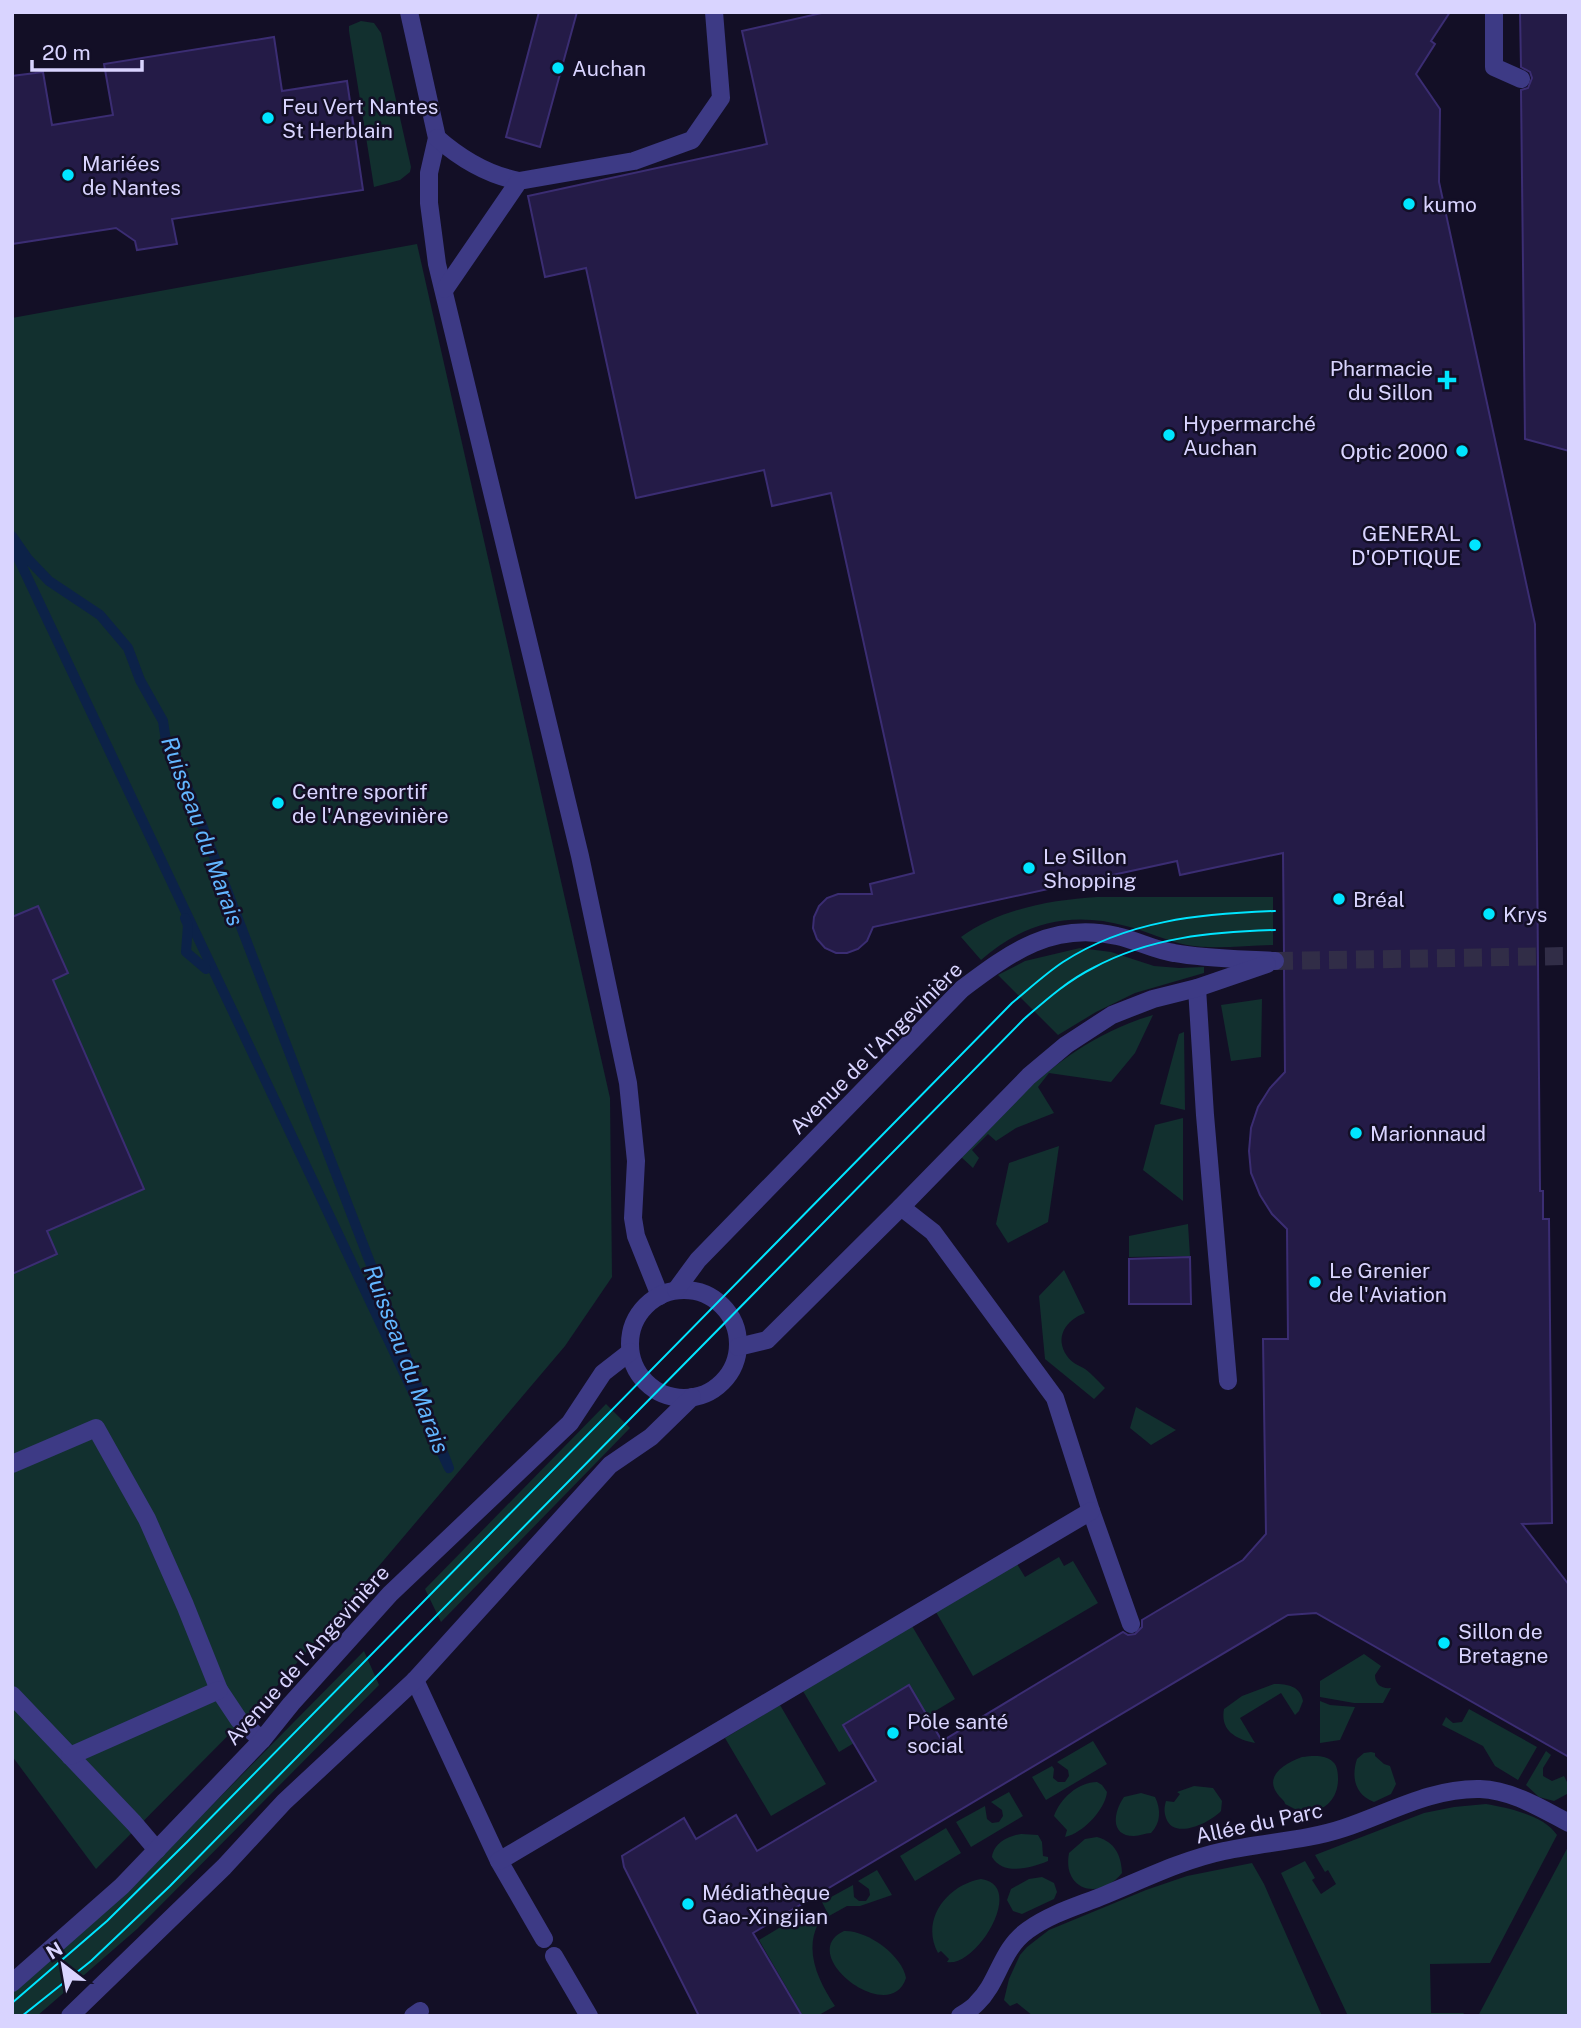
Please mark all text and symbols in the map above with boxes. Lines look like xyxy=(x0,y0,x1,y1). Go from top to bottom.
scale bar xyxy=(32,28,142,72)
text: 20 m xyxy=(42,40,91,65)
place label: Auchan xyxy=(572,56,646,81)
marker: Auchan xyxy=(550,60,566,76)
place label: Feu Vert Nantes St Herblain xyxy=(282,94,438,143)
marker: Feu Vert Nantes St Herblain xyxy=(260,110,276,126)
place label: Mariées de Nantes xyxy=(82,151,181,200)
marker: Mariées de Nantes xyxy=(60,167,76,183)
place label: kumo xyxy=(1423,192,1477,217)
marker: kumo xyxy=(1401,196,1417,212)
place label: Pharmacie du Sillon xyxy=(1330,356,1433,405)
marker: Pharmacie du Sillon xyxy=(1439,372,1455,388)
place label: Hypermarché Auchan xyxy=(1183,411,1316,460)
marker: Hypermarché Auchan xyxy=(1161,427,1177,443)
place label: Optic 2000 xyxy=(1340,439,1448,464)
marker: Optic 2000 xyxy=(1454,443,1470,459)
place label: GENERAL D'OPTIQUE xyxy=(1351,521,1461,570)
marker: GENERAL D'OPTIQUE xyxy=(1467,537,1483,553)
water label: Ruisseau du Marais xyxy=(156,733,250,929)
place label: Centre sportif de l'Angevinière xyxy=(292,779,449,828)
marker: Centre sportif de l'Angevinière xyxy=(270,795,286,811)
place label: Le Sillon Shopping xyxy=(1043,844,1137,893)
marker: Le Sillon Shopping xyxy=(1021,860,1037,876)
place label: Bréal xyxy=(1353,887,1405,912)
marker: Bréal xyxy=(1331,891,1347,907)
place label: Krys xyxy=(1503,902,1547,927)
marker: Krys xyxy=(1481,906,1497,922)
street label: Avenue de l'Angevinière xyxy=(785,957,967,1139)
place label: Marionnaud xyxy=(1370,1121,1486,1146)
marker: Marionnaud xyxy=(1348,1125,1364,1141)
place label: Le Grenier de l'Aviation xyxy=(1329,1258,1447,1307)
water label: Ruisseau du Marais xyxy=(359,1261,455,1457)
marker: Le Grenier de l'Aviation xyxy=(1307,1274,1323,1290)
street label: Avenue de l'Angevinière xyxy=(220,1560,394,1750)
place label: Sillon de Bretagne xyxy=(1458,1619,1548,1668)
marker: Sillon de Bretagne xyxy=(1436,1635,1452,1651)
place label: Pôle santé social xyxy=(907,1709,1008,1758)
marker: Pôle santé social xyxy=(885,1725,901,1741)
street label: Allée du Parc xyxy=(1193,1797,1325,1849)
place label: Médiathèque Gao-Xingjian xyxy=(702,1880,830,1929)
marker: Médiathèque Gao-Xingjian xyxy=(680,1896,696,1912)
north arrow xyxy=(28,1930,98,2000)
text: N xyxy=(42,1937,66,1964)

